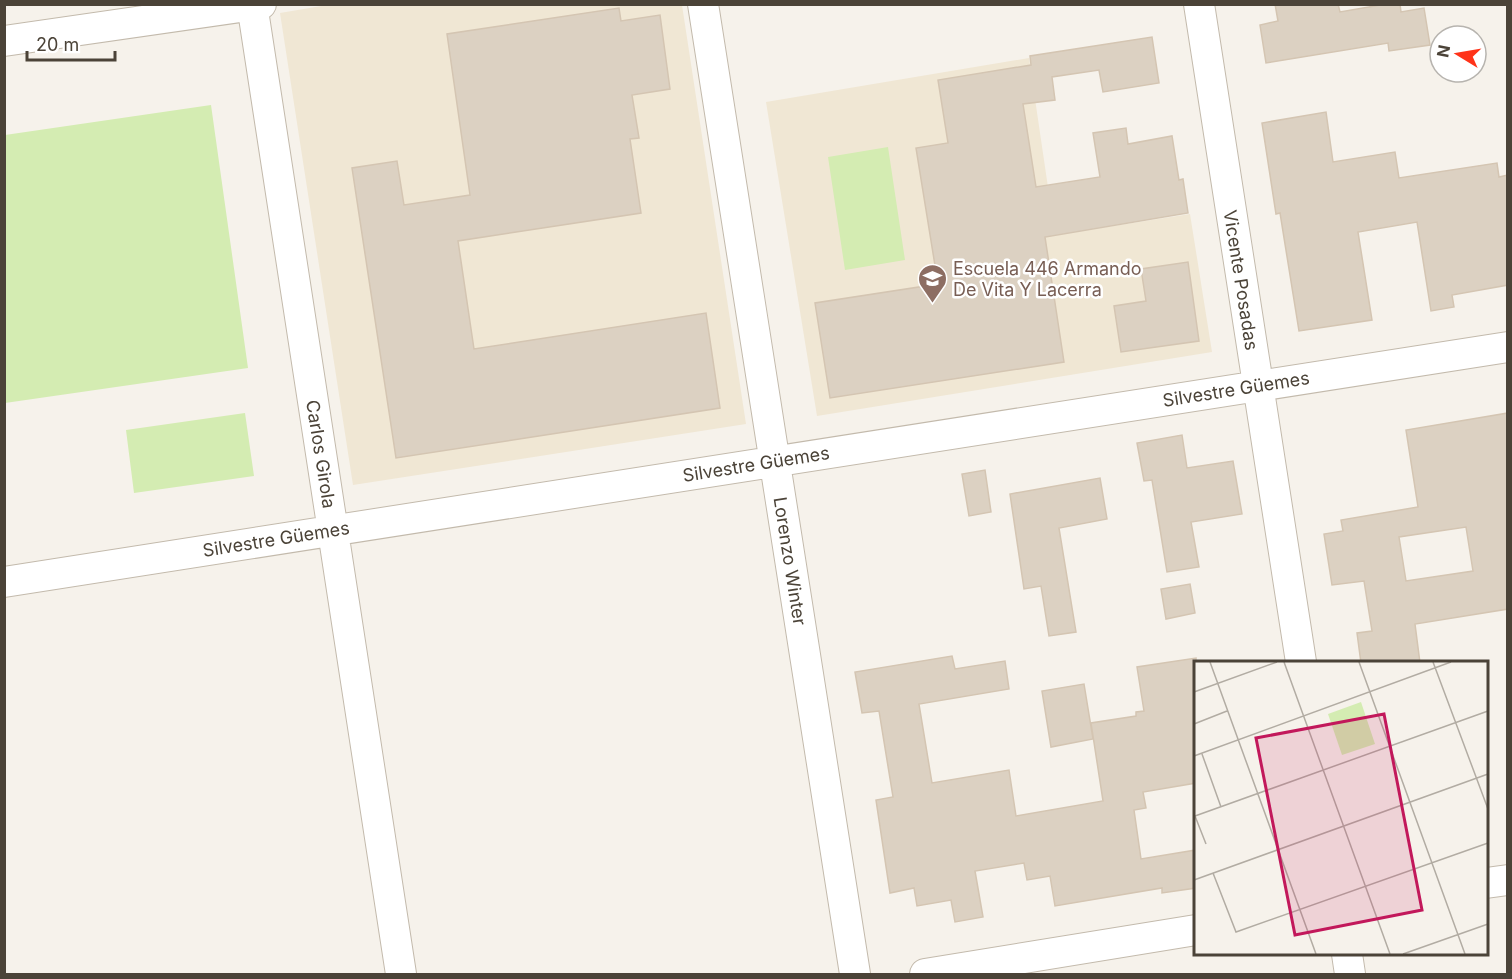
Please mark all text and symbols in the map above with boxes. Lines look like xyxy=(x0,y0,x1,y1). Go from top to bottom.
scale bar xyxy=(27,24,116,62)
north arrow xyxy=(1428,24,1488,84)
text: 20 m xyxy=(36,34,79,55)
text: N xyxy=(1432,43,1454,59)
street label: Vicente Posadas xyxy=(1220,208,1262,352)
place label: Escuela 446 Armando De Vita Y Lacerra xyxy=(953,258,1142,300)
school or university icon: Escuela 446 Armando De Vita Y Lacerra xyxy=(916,262,948,304)
street label: Silvestre Güemes xyxy=(1161,367,1311,411)
street label: Carlos Girola xyxy=(302,398,340,510)
street label: Silvestre Güemes xyxy=(681,442,831,486)
street label: Lorenzo Winter xyxy=(769,495,811,627)
street label: Silvestre Güemes xyxy=(201,517,351,561)
inset map xyxy=(1194,661,1488,955)

